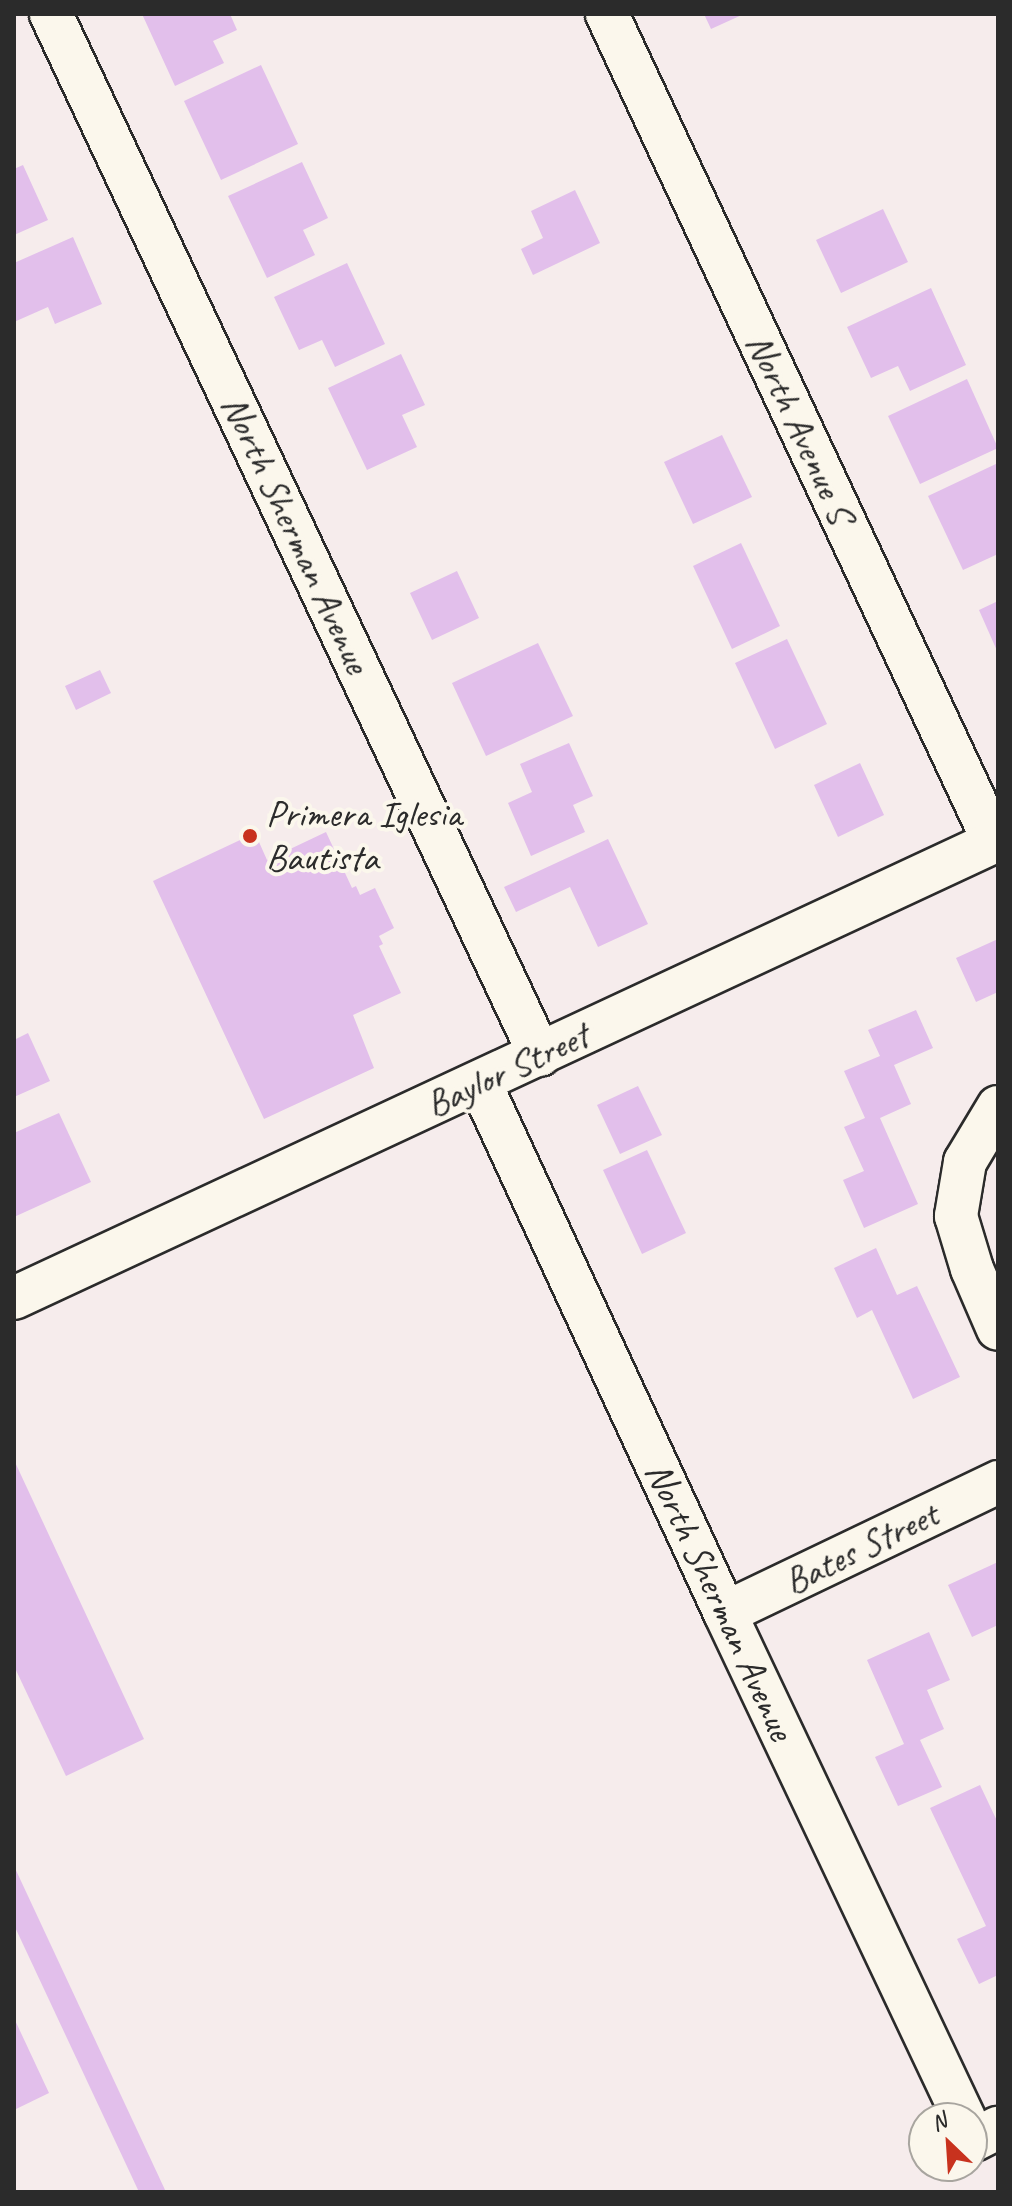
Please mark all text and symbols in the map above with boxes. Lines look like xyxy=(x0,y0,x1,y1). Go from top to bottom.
street label: North Avenue S xyxy=(736,326,864,530)
street label: North Sherman Avenue xyxy=(212,388,380,680)
place label: Primera Iglesia Bautista xyxy=(266,791,461,880)
marker: Primera Iglesia Bautista xyxy=(241,827,259,845)
street label: Baylor Street xyxy=(418,1013,596,1127)
street label: North Sherman Avenue xyxy=(636,1455,804,1747)
street label: Bates Street xyxy=(776,1491,946,1605)
north arrow xyxy=(908,2102,988,2182)
text: N xyxy=(927,2106,951,2138)

